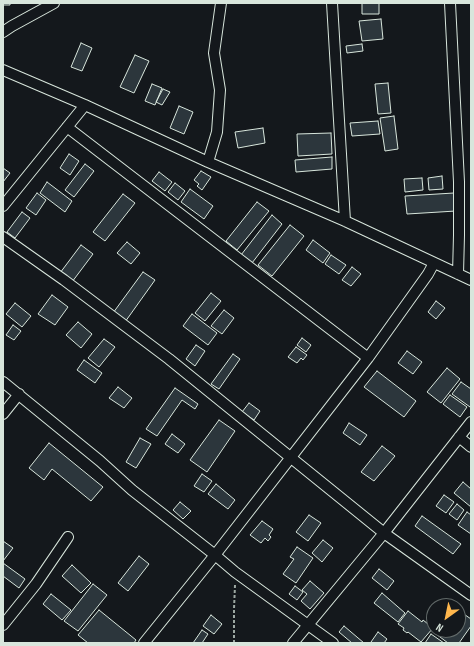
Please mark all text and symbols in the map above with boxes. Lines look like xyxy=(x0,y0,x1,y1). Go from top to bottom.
north arrow xyxy=(426,598,466,638)
text: N xyxy=(434,621,446,635)

